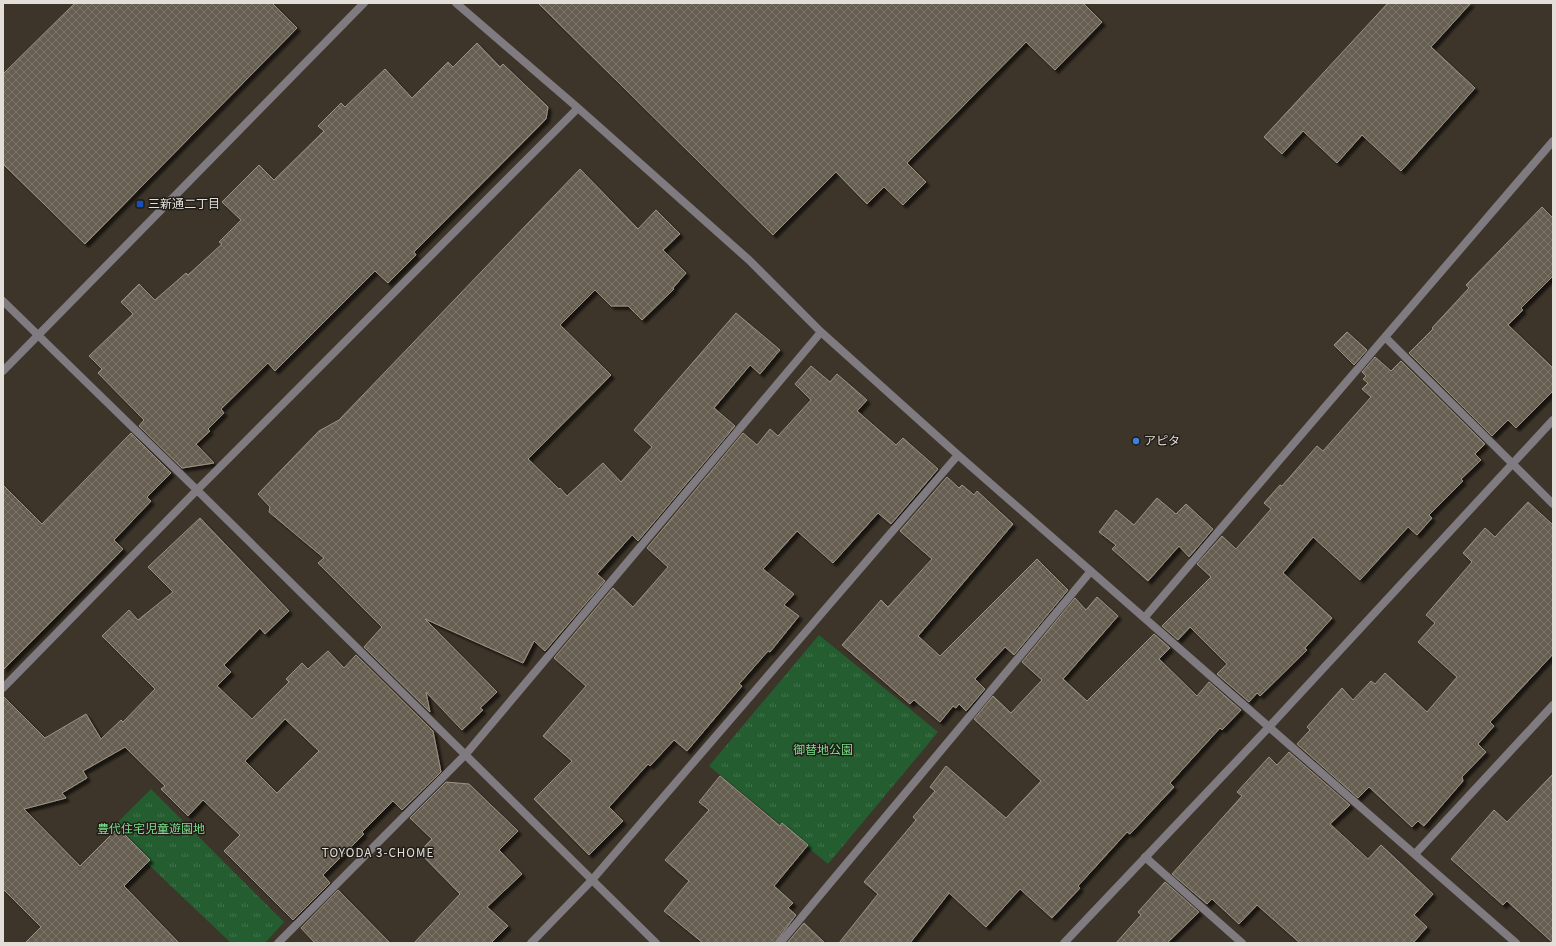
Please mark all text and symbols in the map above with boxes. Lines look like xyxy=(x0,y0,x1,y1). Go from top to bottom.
place label: 三新通二丁目 xyxy=(148,196,220,213)
marker: 三新通二丁目 xyxy=(135,199,145,209)
place label: アピタ xyxy=(1144,433,1180,450)
marker: アピタ xyxy=(1131,436,1141,446)
park label: 御替地公園 xyxy=(793,742,853,759)
park label: 豊代住宅児童遊園地 xyxy=(97,821,205,838)
district label: TOYODA 3-CHOME xyxy=(322,844,434,862)

